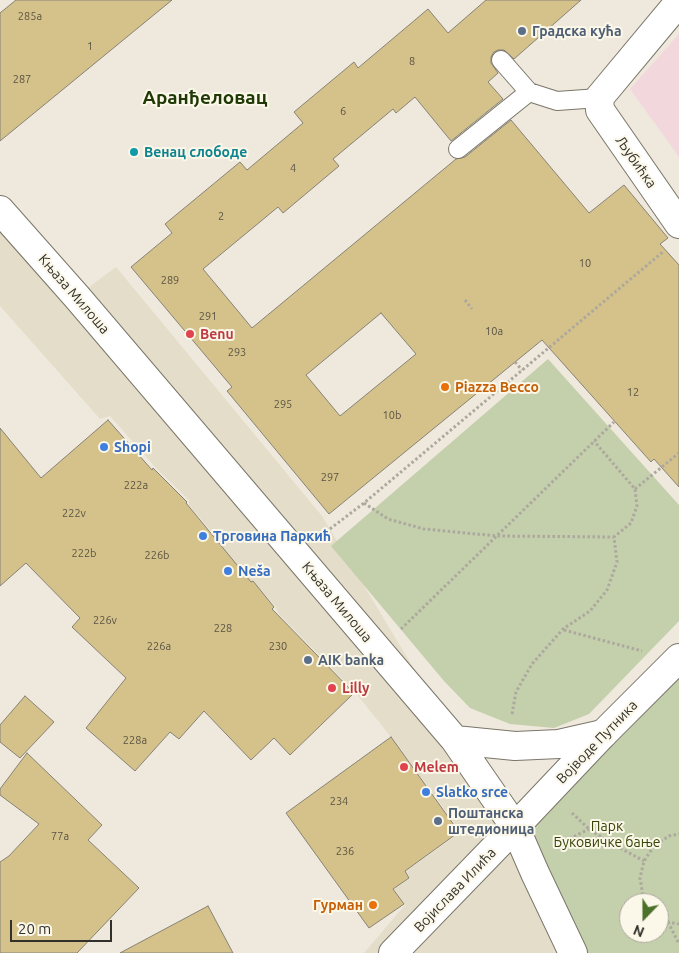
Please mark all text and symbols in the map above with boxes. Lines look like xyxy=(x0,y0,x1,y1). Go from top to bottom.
house number: 285a xyxy=(18,9,42,23)
place label: Градска кућа xyxy=(532,23,622,39)
marker: Градска кућа xyxy=(516,25,528,37)
house number: 1 xyxy=(87,39,93,53)
house number: 8 xyxy=(409,54,415,68)
house number: 287 xyxy=(13,72,31,86)
district label: Аранђеловац xyxy=(143,87,267,109)
house number: 6 xyxy=(340,104,346,118)
street label: Љубићка xyxy=(612,133,660,191)
place label: Венац слободе xyxy=(144,144,247,160)
marker: Венац слободе xyxy=(128,146,140,158)
house number: 4 xyxy=(290,161,296,175)
house number: 2 xyxy=(218,209,224,223)
street label: Књаза Милоша xyxy=(35,251,113,337)
house number: 10 xyxy=(579,256,591,270)
house number: 289 xyxy=(161,273,179,287)
house number: 291 xyxy=(199,309,217,323)
house number: 10a xyxy=(485,324,503,338)
place label: Benu xyxy=(200,326,234,342)
marker: Benu xyxy=(184,328,196,340)
house number: 293 xyxy=(228,345,246,359)
place label: Piazza Becco xyxy=(455,379,539,395)
marker: Piazza Becco xyxy=(439,381,451,393)
house number: 12 xyxy=(627,385,639,399)
house number: 295 xyxy=(274,397,292,411)
house number: 10b xyxy=(383,408,401,422)
place label: Shopi xyxy=(114,439,151,455)
marker: Shopi xyxy=(98,441,110,453)
house number: 297 xyxy=(321,470,339,484)
house number: 222a xyxy=(124,478,148,492)
house number: 222v xyxy=(62,506,86,520)
place label: Трговина Паркић xyxy=(213,528,331,544)
marker: Трговина Паркић xyxy=(197,530,209,542)
house number: 222b xyxy=(71,546,97,560)
house number: 226b xyxy=(144,548,170,562)
street label: Књаза Милоша xyxy=(298,558,376,646)
place label: Neša xyxy=(238,563,271,579)
marker: Neša xyxy=(222,565,234,577)
house number: 226v xyxy=(93,613,117,627)
house number: 228 xyxy=(214,621,232,635)
house number: 226a xyxy=(147,639,171,653)
house number: 230 xyxy=(269,639,287,653)
place label: AIK banka xyxy=(318,652,384,668)
marker: AIK banka xyxy=(302,654,314,666)
place label: Lilly xyxy=(342,680,369,696)
marker: Lilly xyxy=(326,682,338,694)
street label: Војводе Путника xyxy=(553,697,641,787)
house number: 228a xyxy=(123,733,147,747)
place label: Melem xyxy=(414,759,459,775)
marker: Melem xyxy=(398,761,410,773)
place label: Slatko srce xyxy=(436,784,508,800)
marker: Slatko srce xyxy=(420,786,432,798)
house number: 234 xyxy=(330,794,348,808)
place label: Поштанска штедионица xyxy=(448,805,534,838)
marker: Поштанска штедионица xyxy=(432,815,444,827)
park label: Парк Буковичке бање xyxy=(554,818,660,850)
house number: 77a xyxy=(51,829,69,843)
house number: 236 xyxy=(336,844,354,858)
street label: Војислава Илића xyxy=(411,844,499,936)
north arrow xyxy=(619,893,669,943)
place label: Гурман xyxy=(313,897,363,913)
marker: Гурман xyxy=(367,899,379,911)
scale bar xyxy=(12,910,115,942)
text: 20 m xyxy=(18,920,51,937)
text: N xyxy=(631,922,647,940)

